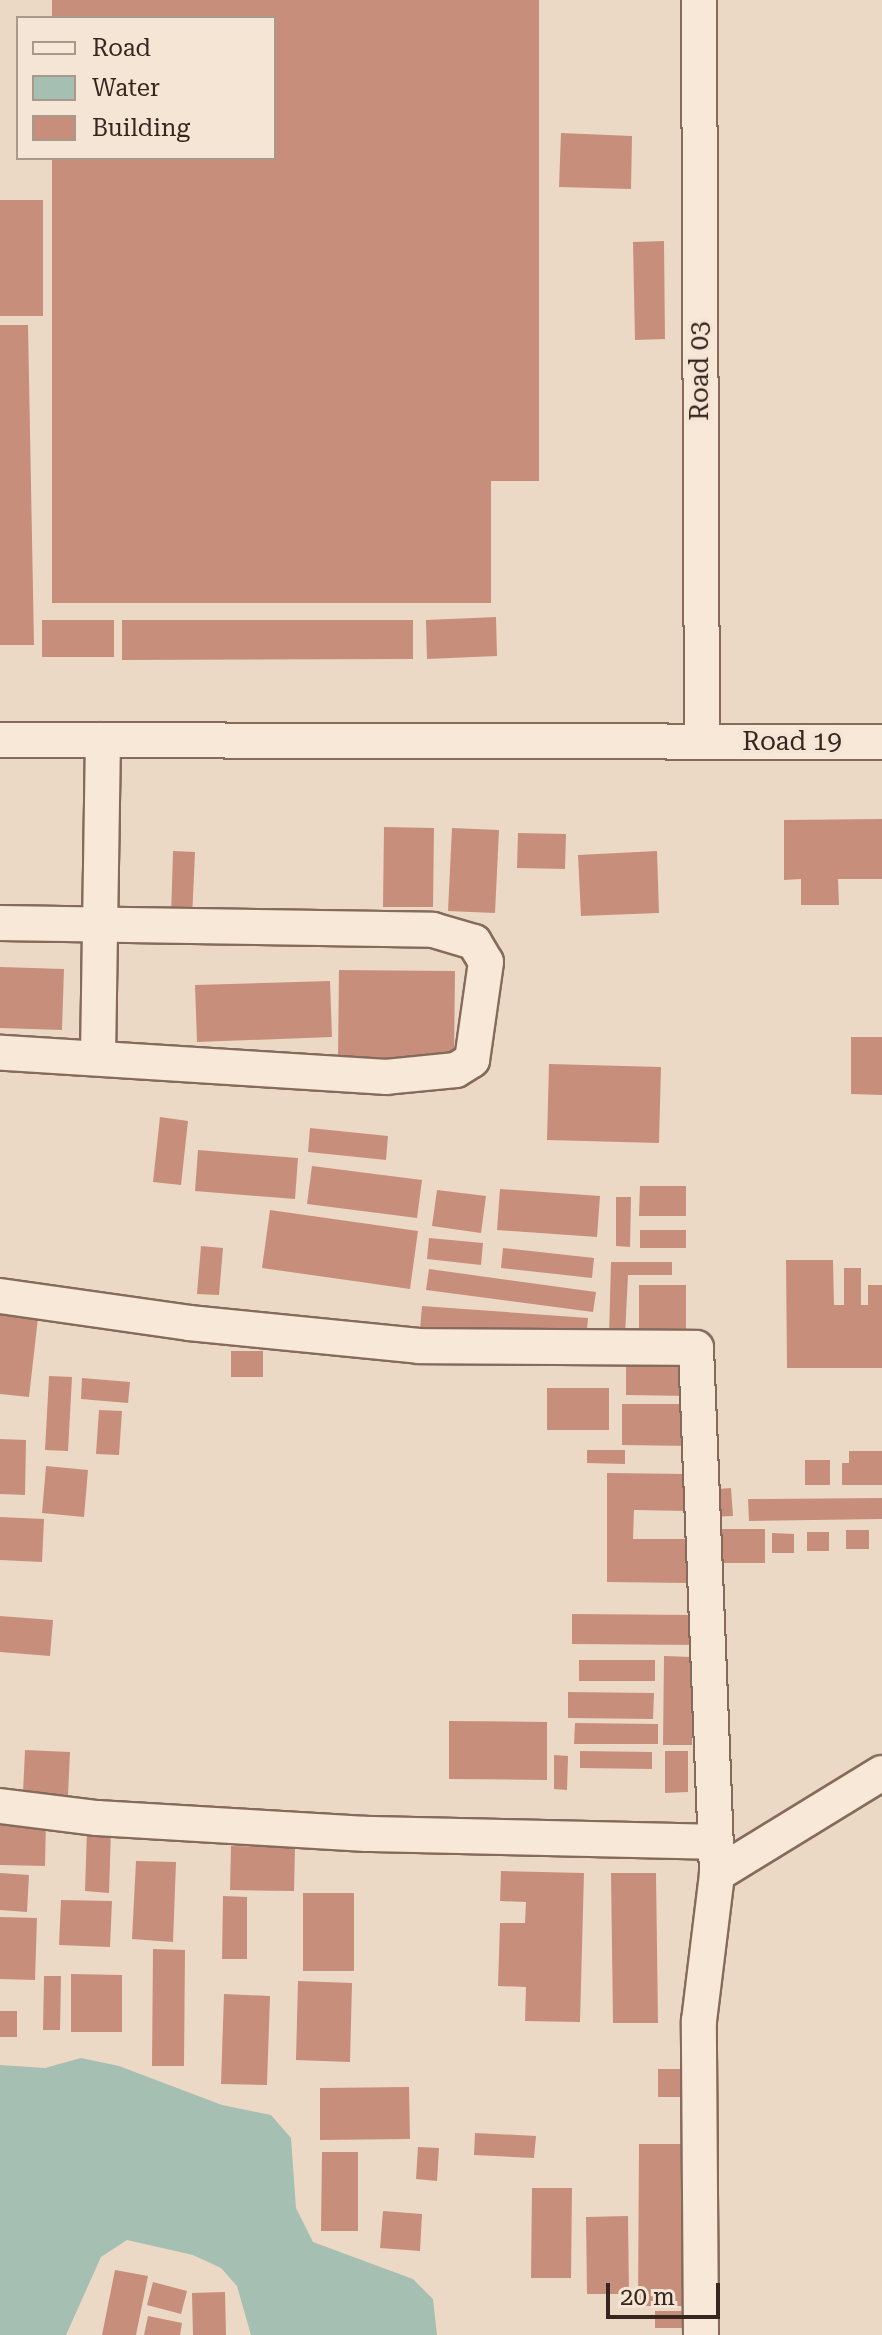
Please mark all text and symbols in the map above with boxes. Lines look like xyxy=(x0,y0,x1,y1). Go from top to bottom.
legend xyxy=(16,16,276,160)
text: Road xyxy=(92,34,151,62)
text: Water xyxy=(92,74,160,102)
text: Building xyxy=(92,114,190,142)
street label: Road 03 xyxy=(684,321,716,421)
street label: Road 19 xyxy=(742,726,842,758)
scale bar xyxy=(610,2267,724,2317)
text: 20 m xyxy=(620,2283,675,2311)

